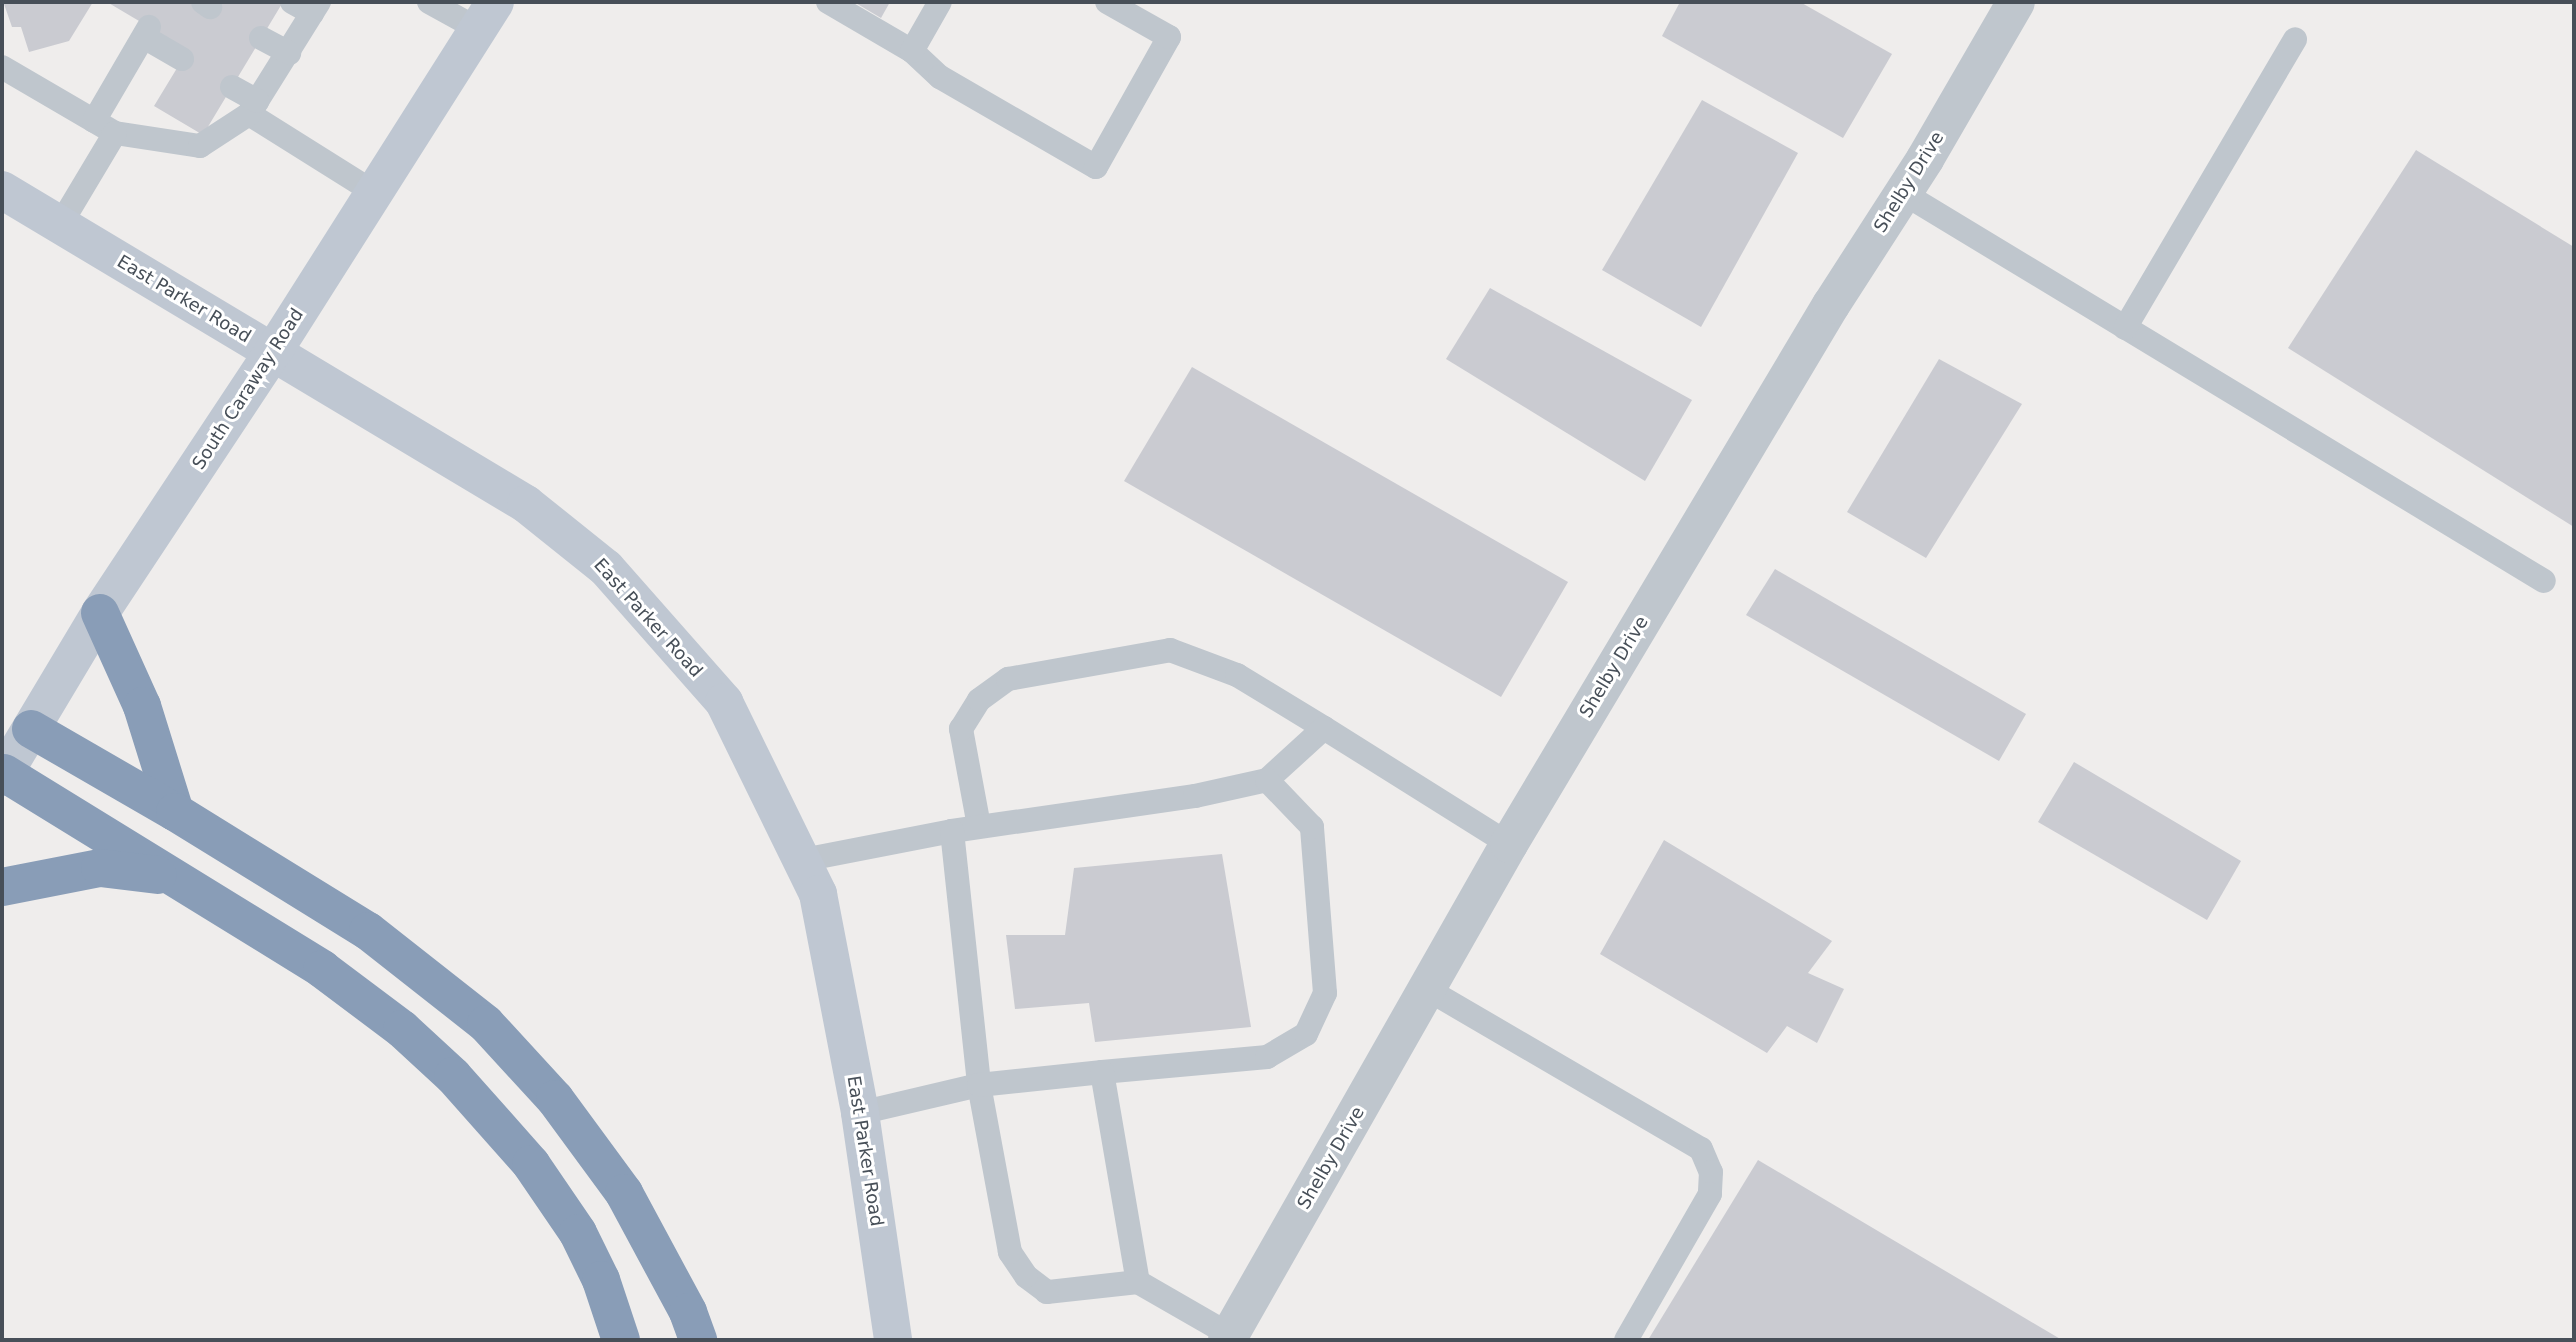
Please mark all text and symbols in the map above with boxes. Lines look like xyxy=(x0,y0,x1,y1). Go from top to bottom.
street label: Shelby Drive xyxy=(1869,128,1949,236)
street label: East Parker Road xyxy=(113,251,255,347)
street label: South Caraway Road xyxy=(188,305,308,473)
street label: East Parker Road xyxy=(589,554,707,682)
street label: Shelby Drive xyxy=(1575,612,1653,722)
street label: East Parker Road xyxy=(842,1074,888,1228)
street label: Shelby Drive xyxy=(1293,1103,1369,1213)

